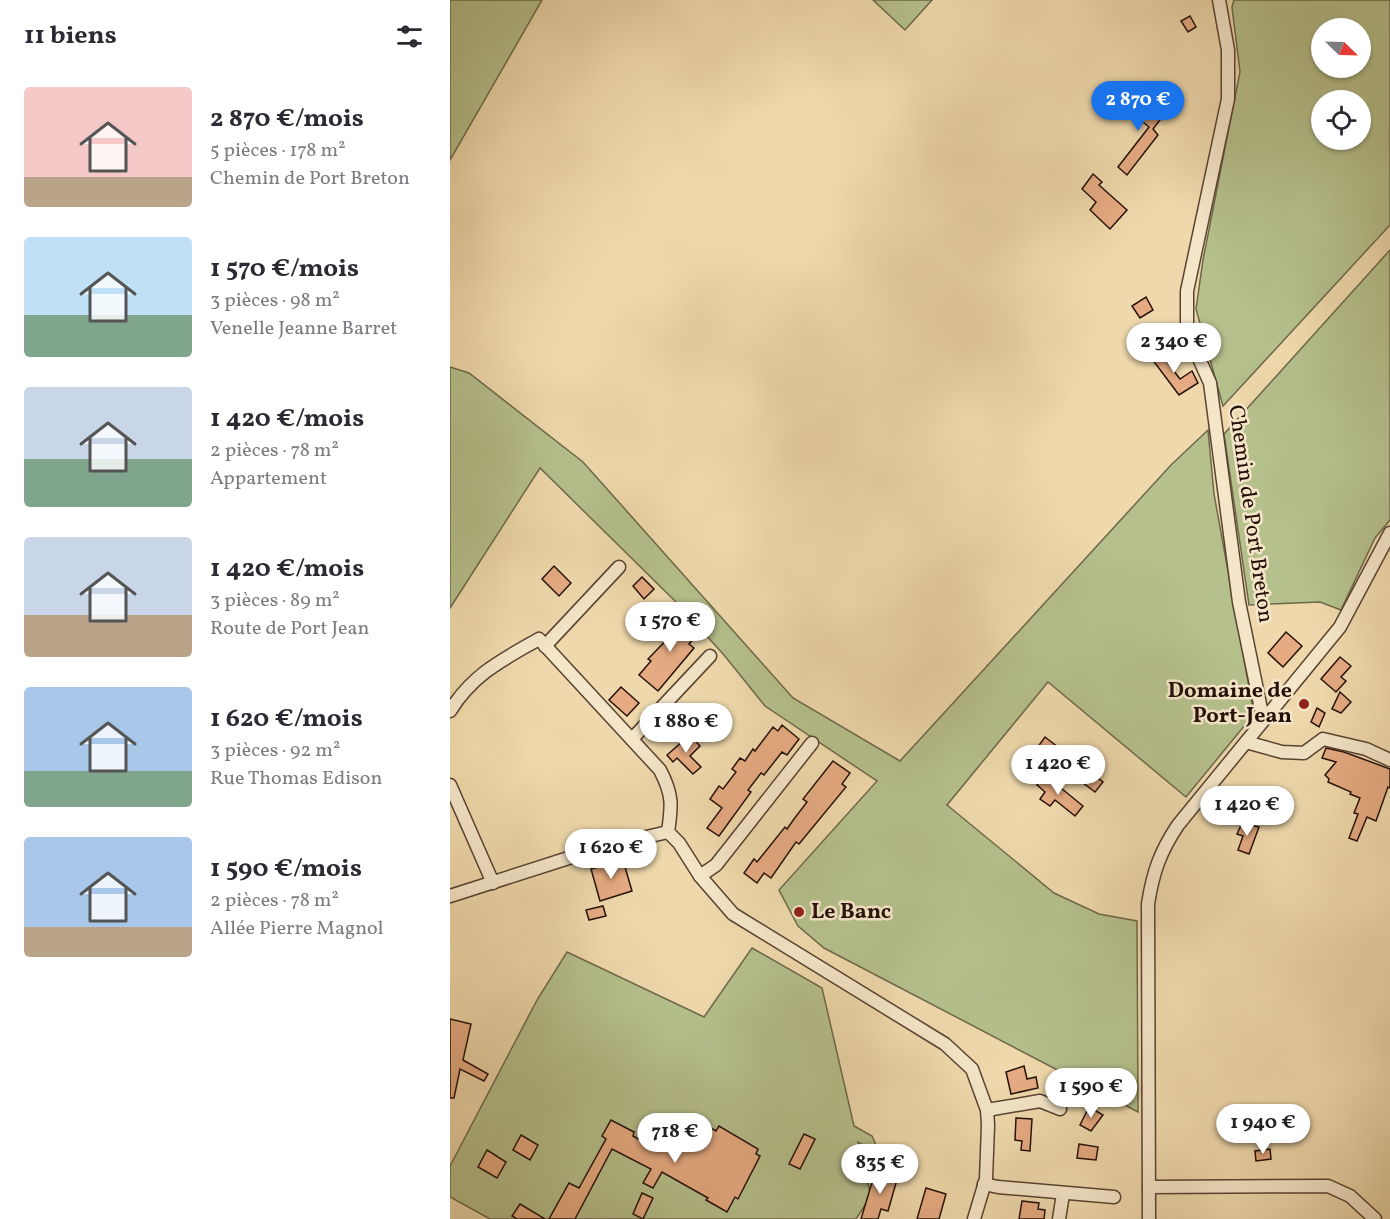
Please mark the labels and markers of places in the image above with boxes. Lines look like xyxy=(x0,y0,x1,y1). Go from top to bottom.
pin: 2 870 € xyxy=(1083,81,1193,132)
pin: 2 340 € xyxy=(1119,323,1229,374)
pin: 1 570 € xyxy=(615,602,725,653)
place label: Domaine de Port-Jean xyxy=(1168,676,1292,732)
marker: Domaine de Port-Jean xyxy=(1297,697,1311,711)
pin: 1 880 € xyxy=(631,703,741,754)
pin: 1 420 € xyxy=(1003,745,1113,796)
pin: 1 420 € xyxy=(1192,786,1302,837)
pin: 1 620 € xyxy=(556,829,666,880)
place label: Le Banc xyxy=(811,897,891,928)
marker: Le Banc xyxy=(792,905,806,919)
pin: 1 590 € xyxy=(1036,1068,1146,1119)
pin: 1 940 € xyxy=(1208,1104,1318,1155)
pin: 718 € xyxy=(633,1113,717,1164)
pin: 835 € xyxy=(838,1144,922,1195)

